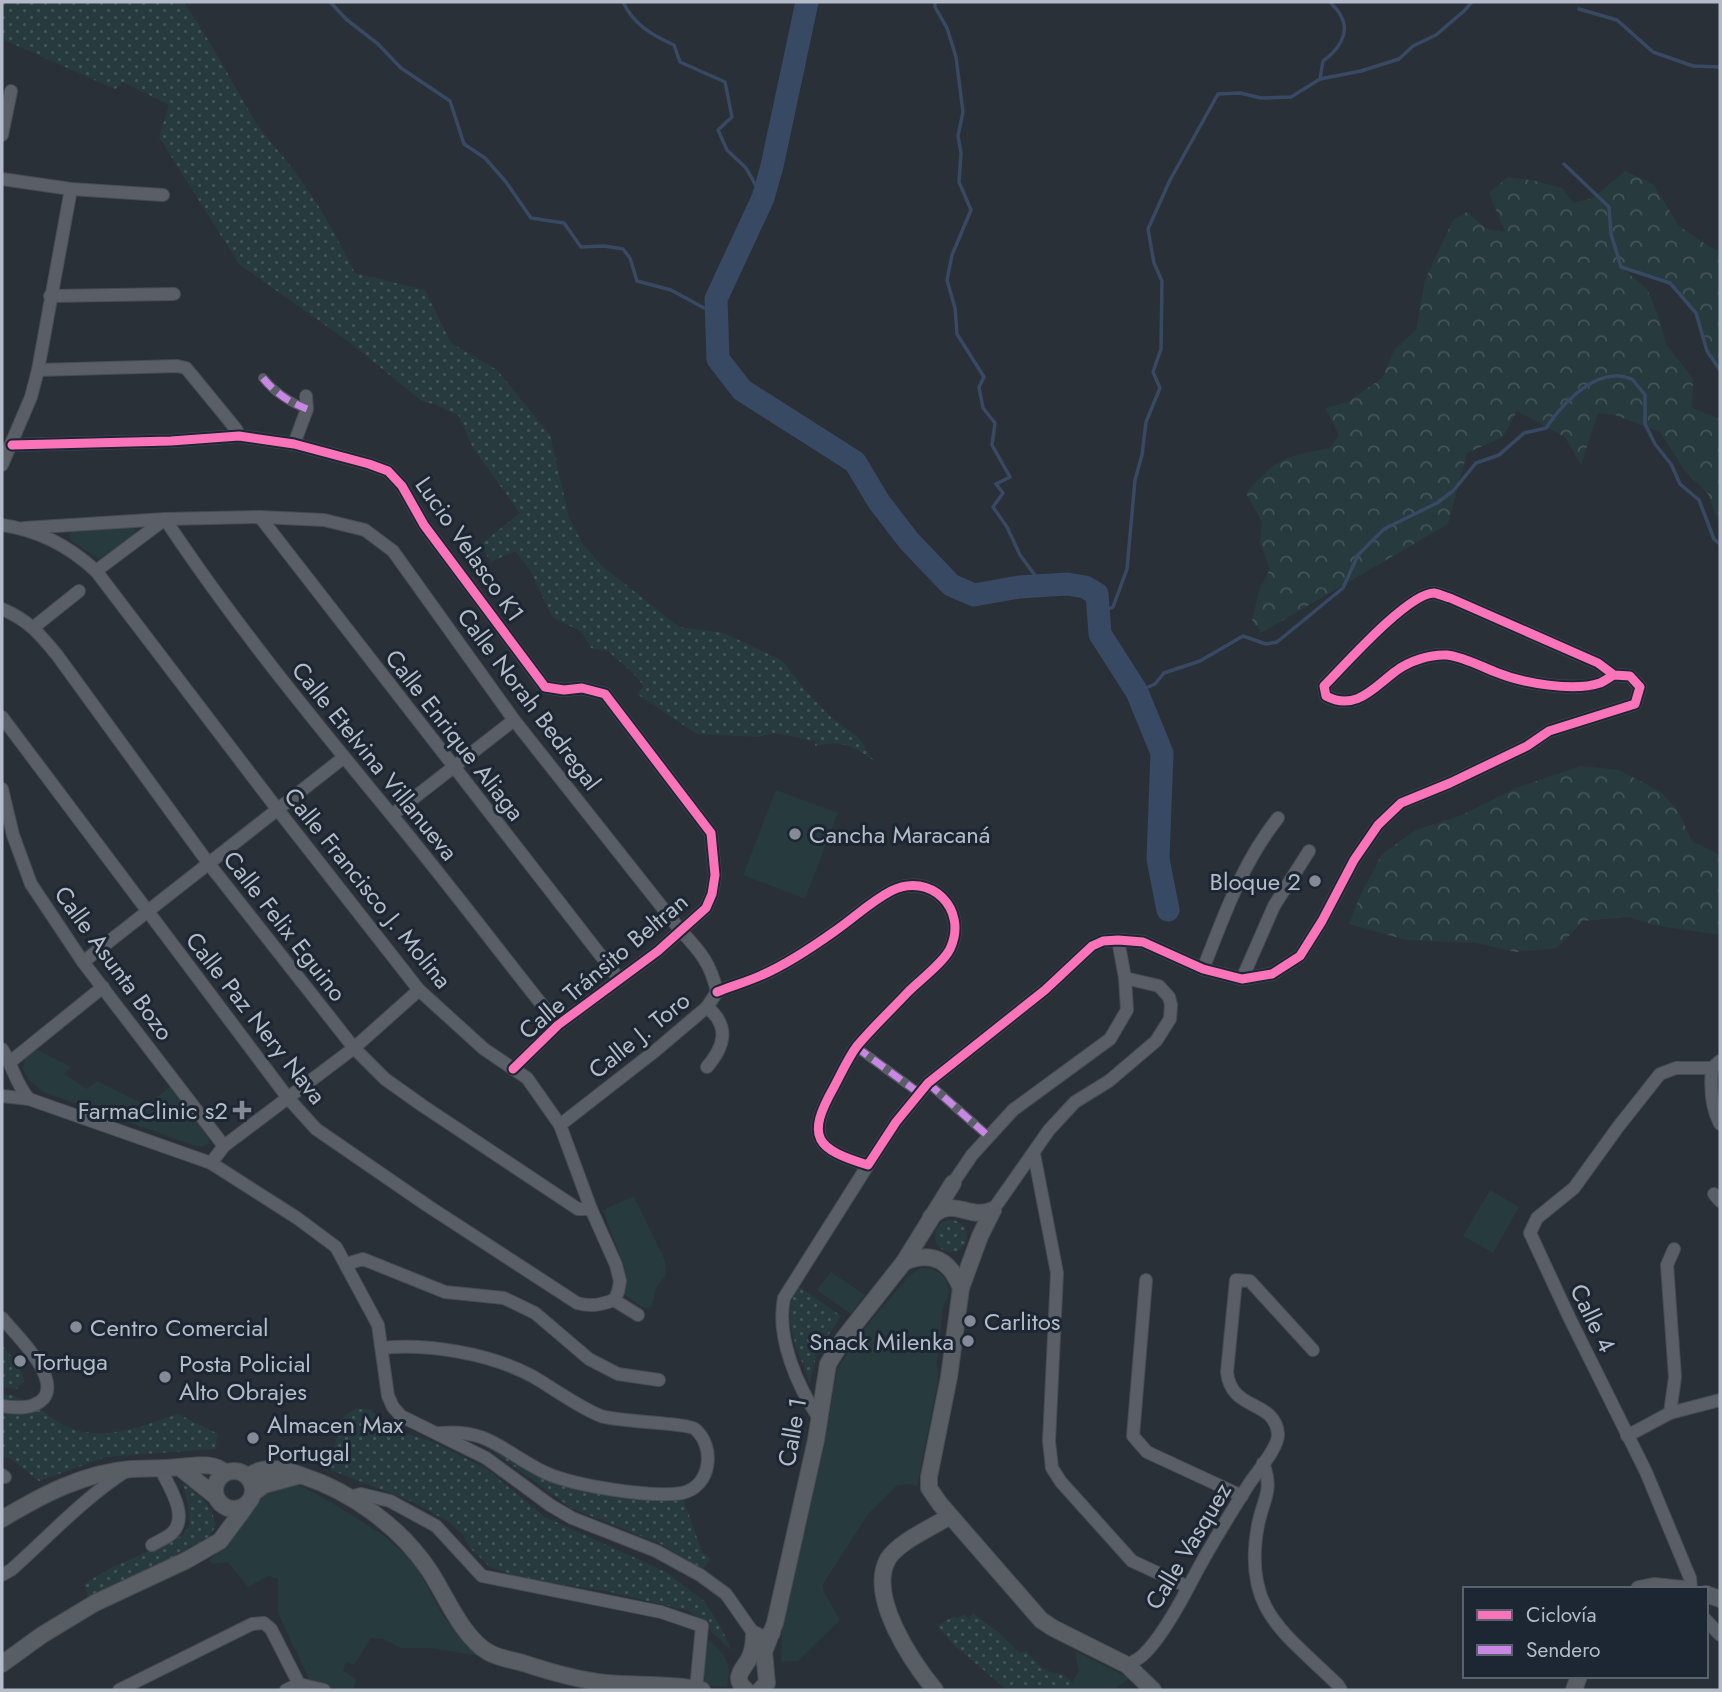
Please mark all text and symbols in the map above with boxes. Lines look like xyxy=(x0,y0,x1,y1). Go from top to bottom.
street label: Lucio Velasco K1 xyxy=(407,469,533,629)
street label: Calle Norah Bedregal xyxy=(449,601,609,797)
street label: Calle Enrique Aliaga xyxy=(377,642,533,828)
street label: Calle Etelvina Villanueva xyxy=(284,654,466,868)
street label: Calle Francisco J. Molina xyxy=(276,780,460,996)
place label: Cancha Maracaná xyxy=(809,817,990,852)
marker: Cancha Maracaná xyxy=(787,826,803,842)
street label: Calle Felix Eguino xyxy=(215,843,355,1009)
place label: Bloque 2 xyxy=(1209,864,1301,899)
marker: Bloque 2 xyxy=(1307,873,1323,889)
street label: Calle Asunta Bozo xyxy=(46,878,182,1048)
street label: Calle Tránsito Beltran xyxy=(511,885,695,1047)
street label: Calle Paz Nery Nava xyxy=(177,924,335,1112)
street label: Calle J. Toro xyxy=(581,983,697,1087)
place label: FarmaClinic s2 xyxy=(78,1093,228,1128)
marker: FarmaClinic s2 xyxy=(234,1102,250,1118)
street label: Calle 4 xyxy=(1561,1278,1625,1358)
place label: Carlitos xyxy=(984,1304,1061,1339)
place label: Centro Comercial xyxy=(90,1310,269,1345)
marker: Carlitos xyxy=(962,1313,978,1329)
marker: Centro Comercial xyxy=(68,1319,84,1335)
place label: Snack Milenka xyxy=(809,1324,954,1359)
marker: Snack Milenka xyxy=(960,1333,976,1349)
place label: Tortuga xyxy=(34,1344,108,1379)
place label: Posta Policial Alto Obrajes xyxy=(179,1346,311,1409)
marker: Tortuga xyxy=(12,1353,28,1369)
marker: Posta Policial Alto Obrajes xyxy=(157,1369,173,1385)
street label: Calle 1 xyxy=(769,1395,815,1469)
place label: Almacen Max Portugal xyxy=(267,1407,404,1470)
marker: Almacen Max Portugal xyxy=(245,1430,261,1446)
street label: Calle Vasquez xyxy=(1136,1476,1240,1616)
legend xyxy=(1463,1587,1708,1678)
text: Ciclovía xyxy=(1526,1600,1597,1630)
text: Sendero xyxy=(1526,1635,1601,1665)

